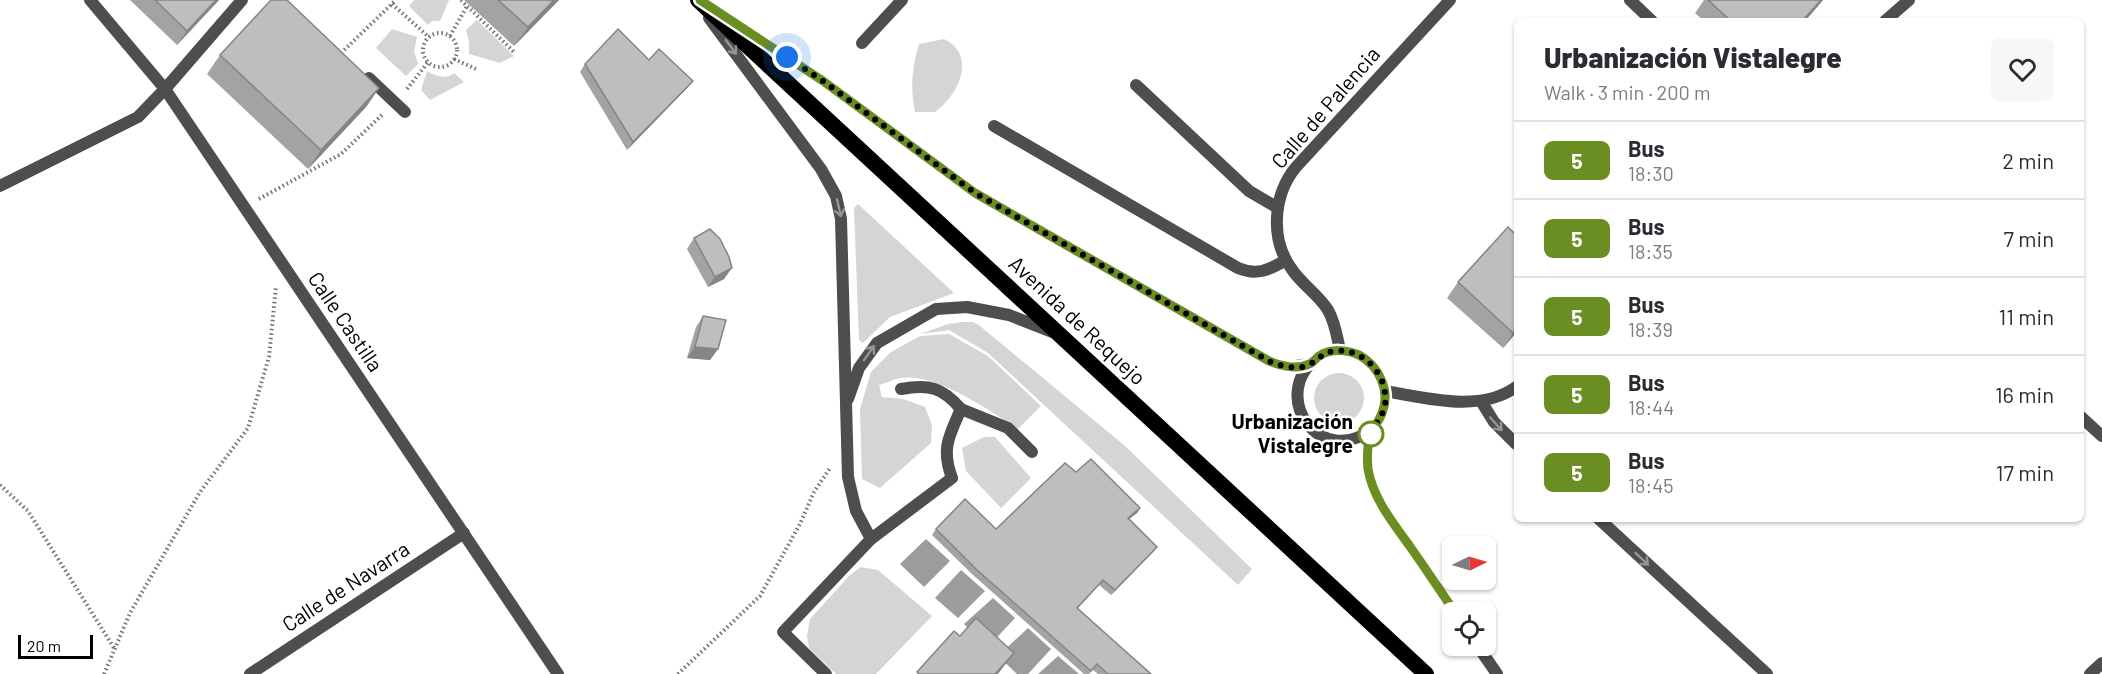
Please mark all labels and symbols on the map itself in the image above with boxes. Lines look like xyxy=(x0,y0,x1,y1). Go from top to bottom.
one-way arrow xyxy=(725,38,737,54)
street label: Calle de Palencia xyxy=(1265,41,1384,173)
your location xyxy=(772,42,802,72)
one-way arrow xyxy=(833,198,845,217)
street label: Avenida de Requejo xyxy=(1005,250,1151,390)
street label: Calle Castilla xyxy=(304,266,389,376)
one-way arrow xyxy=(863,346,875,362)
place label: Urbanización Vistalegre xyxy=(1232,408,1353,457)
one-way arrow xyxy=(1489,416,1503,431)
marker: Urbanización Vistalegre xyxy=(1358,421,1384,447)
street label: Calle de Navarra xyxy=(277,535,413,636)
north arrow xyxy=(1442,536,1496,590)
one-way arrow xyxy=(1634,552,1649,566)
scale bar xyxy=(18,632,93,660)

